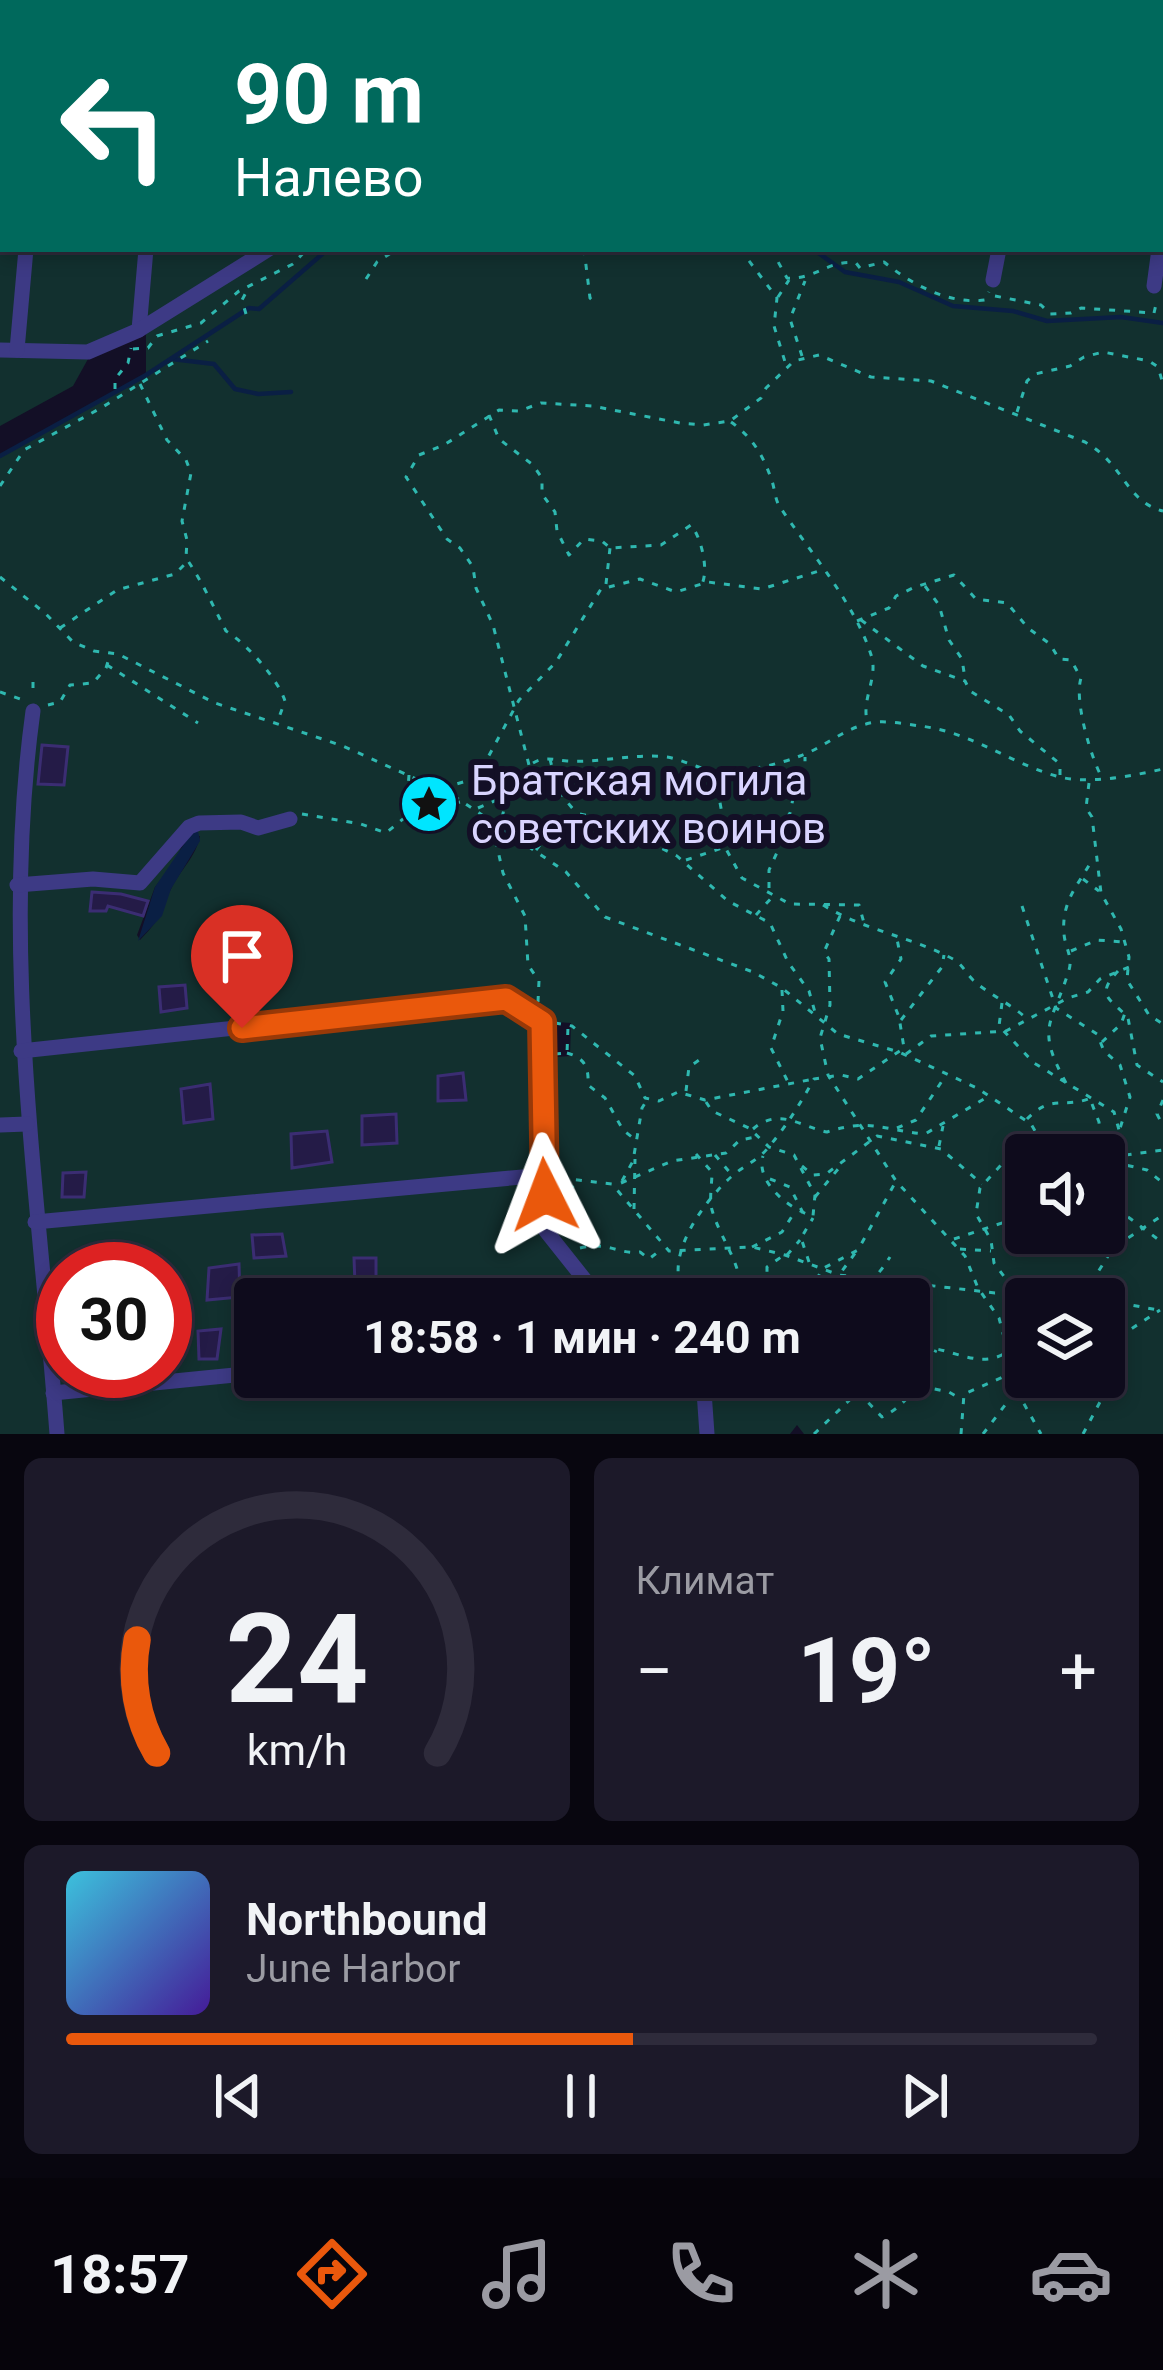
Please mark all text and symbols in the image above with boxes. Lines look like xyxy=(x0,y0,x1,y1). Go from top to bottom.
text: 90 m xyxy=(234,45,424,144)
icon: left xyxy=(36,48,192,204)
text: Налево xyxy=(234,146,423,209)
place label: Братская могила советских воинов xyxy=(471,756,826,853)
place icon: Братская могила советских воинов xyxy=(398,773,460,835)
pin xyxy=(191,905,293,1028)
icon: arrive xyxy=(209,923,275,989)
position arrow xyxy=(482,1132,608,1258)
map controls xyxy=(1005,1134,1125,1398)
button: sound xyxy=(1005,1134,1125,1254)
speed limit sign: 30 xyxy=(36,1242,192,1398)
button: layers xyxy=(1005,1278,1125,1398)
text: 18:58 · 1 мин · 240 m xyxy=(363,1311,801,1364)
text: Климат xyxy=(636,1558,774,1604)
text: 24 xyxy=(225,1586,368,1732)
text: 19° xyxy=(797,1619,936,1724)
text: − xyxy=(636,1633,673,1710)
text: + xyxy=(1060,1633,1097,1710)
text: km/h xyxy=(246,1724,347,1774)
text: Northbound xyxy=(246,1893,488,1946)
text: June Harbor xyxy=(246,1946,461,1992)
icon: previous xyxy=(205,2063,271,2129)
icon: pause xyxy=(548,2063,614,2129)
icon: next xyxy=(892,2063,958,2129)
icon: directions xyxy=(290,2232,374,2316)
icon: music xyxy=(475,2232,559,2316)
icon: phone xyxy=(659,2232,743,2316)
icon: climate xyxy=(844,2232,928,2316)
icon: car xyxy=(1029,2232,1113,2316)
text: 18:57 xyxy=(50,2243,189,2306)

